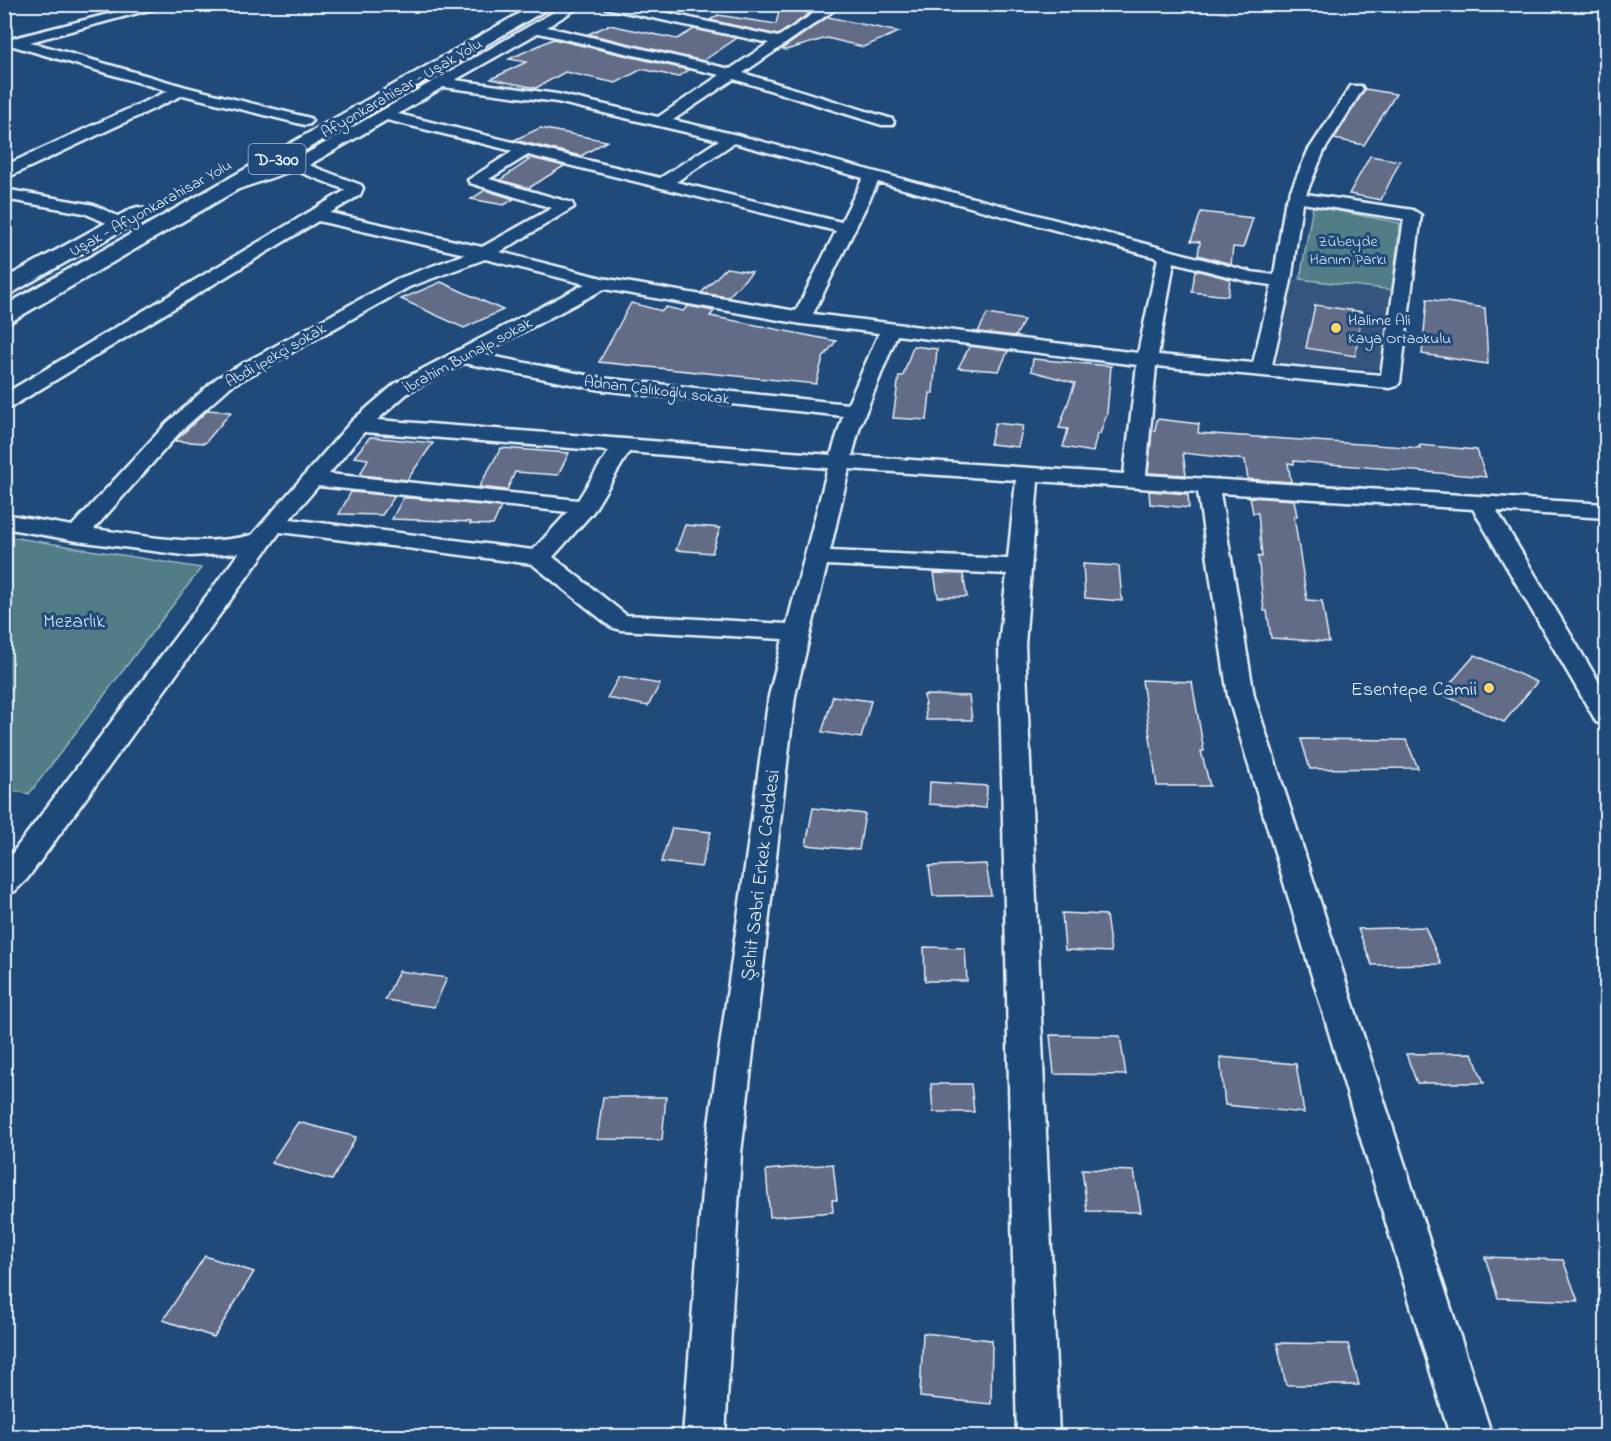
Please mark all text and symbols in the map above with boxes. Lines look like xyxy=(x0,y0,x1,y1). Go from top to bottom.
street label: Afyonkarahisar - Uşak Yolu xyxy=(317,33,487,145)
road number: D-300 xyxy=(248,144,306,174)
street label: Uşak - Afyonkarahisar Yolu xyxy=(65,154,237,264)
park label: Zübeyde Hanım Parkı xyxy=(1310,230,1387,272)
place label: Halime Ali Kaya Ortaokulu xyxy=(1348,309,1451,351)
street label: İbrahim Bunalp sokak xyxy=(399,311,538,400)
street label: Abdi ipekçi sokak xyxy=(221,317,332,394)
marker: Halime Ali Kaya Ortaokulu xyxy=(1329,321,1343,335)
street label: Adnan Çalıkoğlu sokak xyxy=(583,370,732,412)
park label: Mezarlık xyxy=(43,608,105,637)
place label: Esentepe Camii xyxy=(1351,676,1477,705)
marker: Esentepe Camii xyxy=(1482,681,1496,695)
street label: Şehit Sabri Erkek Caddesi xyxy=(734,768,789,982)

